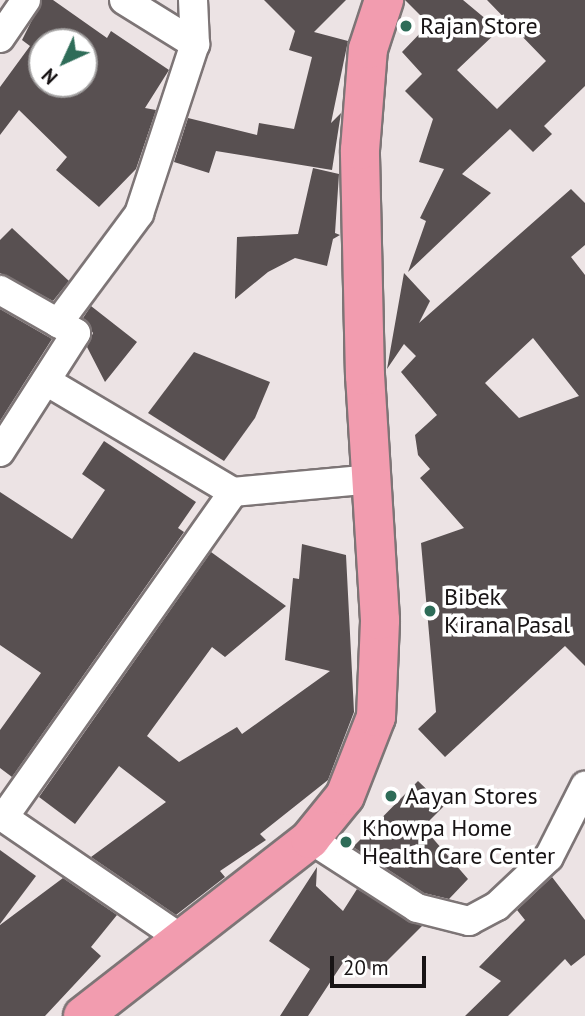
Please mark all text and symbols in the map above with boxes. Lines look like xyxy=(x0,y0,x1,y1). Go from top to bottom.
place label: Rajan Store xyxy=(420,12,538,40)
marker: Rajan Store xyxy=(398,18,414,34)
north arrow xyxy=(28,28,98,98)
text: N xyxy=(37,64,62,89)
place label: Bibek Kirana Pasal xyxy=(444,583,570,639)
marker: Bibek Kirana Pasal xyxy=(422,603,438,619)
place label: Aayan Stores xyxy=(405,782,538,810)
marker: Aayan Stores xyxy=(383,788,399,804)
place label: Khowpa Home Health Care Center xyxy=(362,814,555,870)
marker: Khowpa Home Health Care Center xyxy=(336,832,356,852)
scale bar xyxy=(333,942,429,986)
text: 20 m xyxy=(343,954,389,981)

